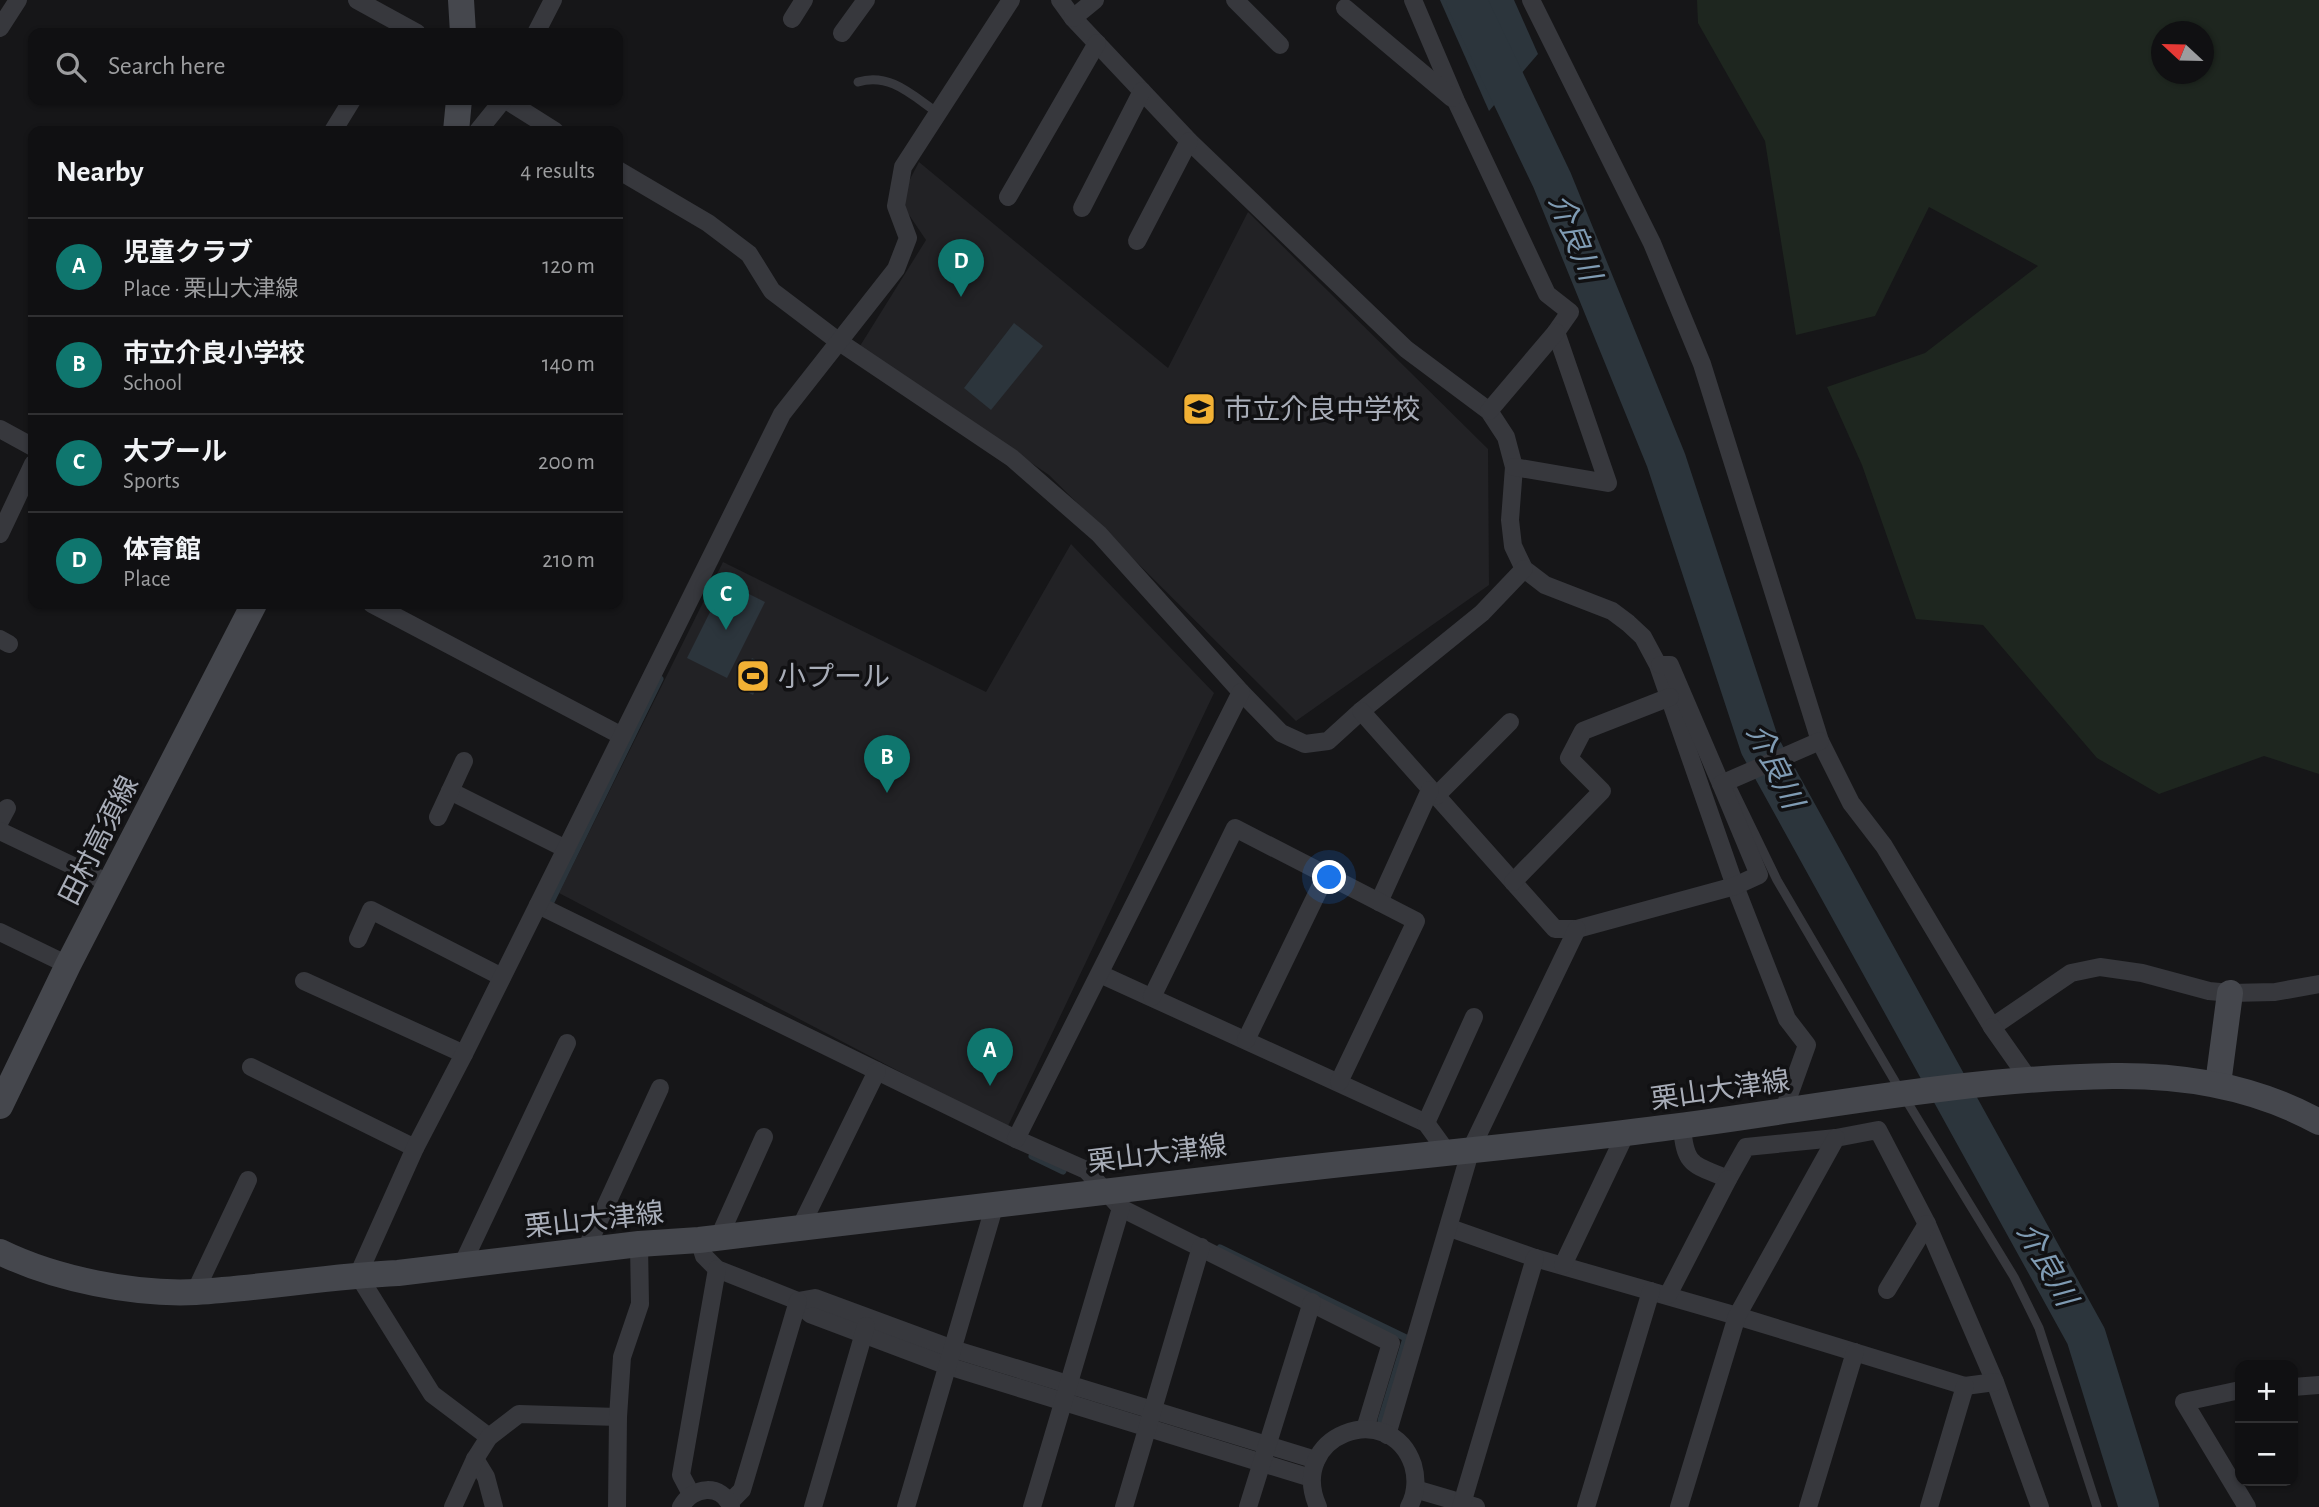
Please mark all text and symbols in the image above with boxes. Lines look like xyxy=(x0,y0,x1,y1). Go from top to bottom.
north arrow xyxy=(2151,21,2214,84)
search box xyxy=(28,28,623,105)
icon: search xyxy=(52,48,90,86)
text: Search here xyxy=(108,53,226,79)
text: Nearby xyxy=(56,157,144,187)
text: 4 results xyxy=(520,160,595,183)
water label: 介良川 xyxy=(1543,189,1608,287)
pin: D xyxy=(938,239,984,297)
text: 児童クラブ xyxy=(123,240,253,266)
text: A xyxy=(72,255,86,278)
text: 120 m xyxy=(542,255,595,278)
text: Place · 栗山大津線 xyxy=(123,278,299,301)
text: 市立介良小学校 xyxy=(123,341,305,367)
text: B xyxy=(72,353,86,376)
text: 140 m xyxy=(542,353,595,376)
text: School xyxy=(123,372,182,395)
school or university icon: 市立介良中学校 xyxy=(1180,390,1218,428)
place label: 市立介良中学校 xyxy=(1224,395,1420,425)
text: 大プール xyxy=(123,439,227,465)
text: C xyxy=(73,451,85,474)
text: 200 m xyxy=(538,451,595,474)
text: Sports xyxy=(123,470,180,493)
text: 体育館 xyxy=(123,537,201,563)
text: D xyxy=(71,549,87,572)
text: 210 m xyxy=(542,549,595,572)
text: Place xyxy=(123,568,171,591)
pin: C xyxy=(703,572,749,630)
sports icon: 小プール xyxy=(734,657,772,695)
place label: 小プール xyxy=(778,662,890,692)
water label: 介良川 xyxy=(1741,719,1810,816)
pin: B xyxy=(864,735,910,793)
street label: 田村高須線 xyxy=(54,771,144,910)
your location xyxy=(1312,860,1346,894)
pin: A xyxy=(967,1028,1013,1086)
street label: 栗山大津線 xyxy=(1649,1065,1792,1115)
street label: 栗山大津線 xyxy=(1086,1131,1228,1177)
street label: 栗山大津線 xyxy=(523,1198,665,1242)
water label: 介良川 xyxy=(2011,1217,2084,1314)
map controls xyxy=(2235,1360,2298,1486)
button: + xyxy=(2235,1360,2298,1423)
button: − xyxy=(2235,1423,2298,1486)

